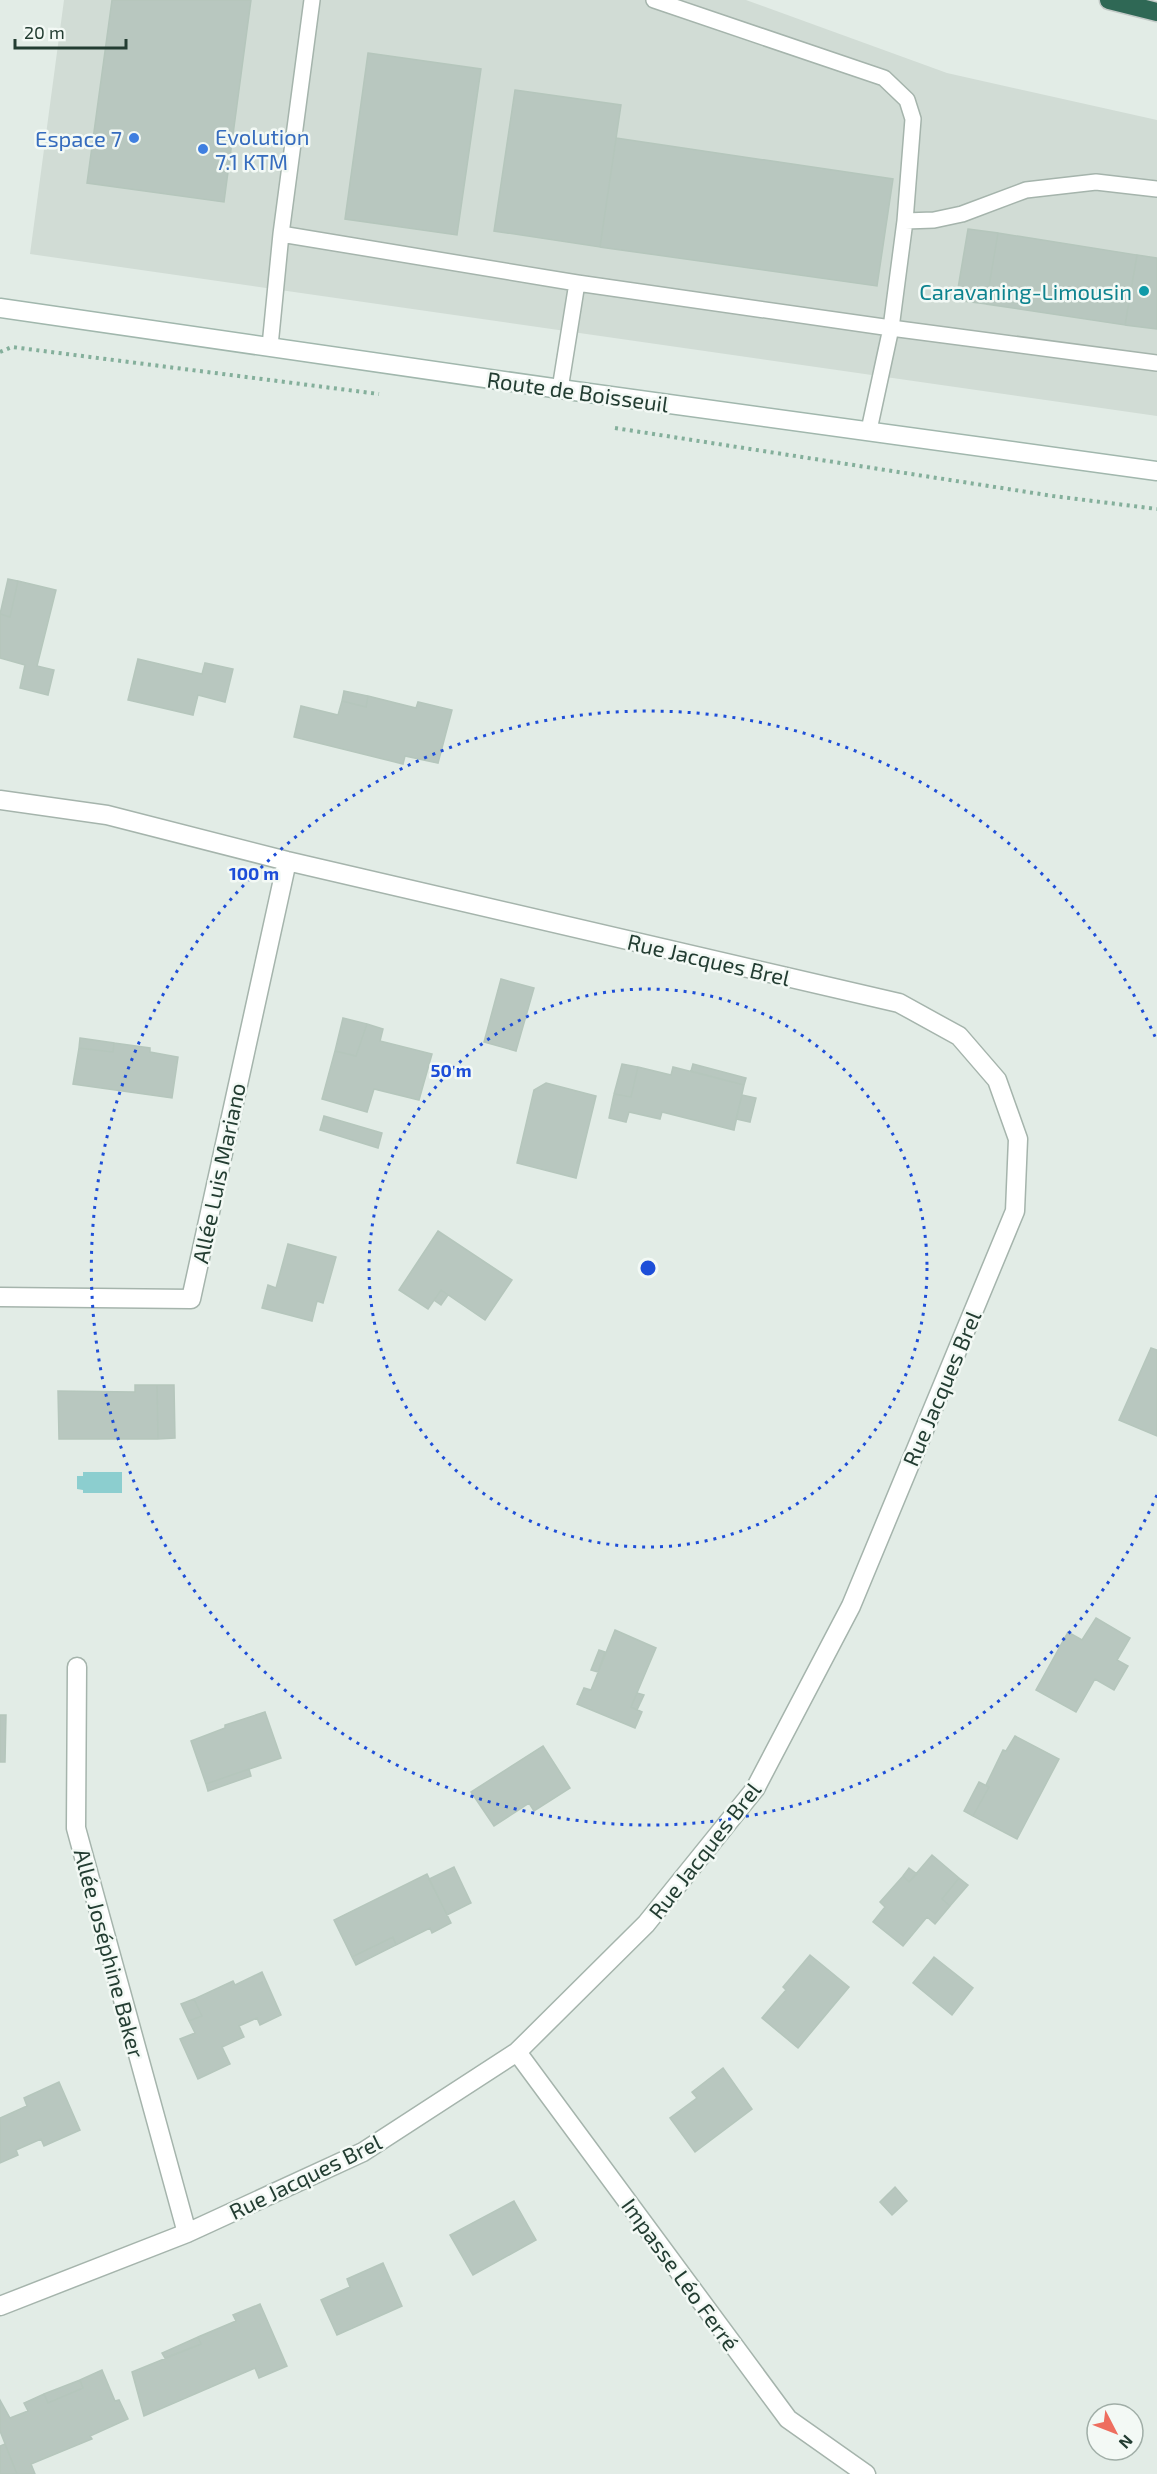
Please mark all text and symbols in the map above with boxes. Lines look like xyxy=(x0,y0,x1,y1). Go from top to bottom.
scale bar xyxy=(15,12,126,50)
text: 20 m xyxy=(24,21,65,43)
place label: Evolution 7.1 KTM xyxy=(215,123,310,174)
place label: Espace 7 xyxy=(35,125,122,151)
marker: Espace 7 xyxy=(127,131,141,145)
marker: Evolution 7.1 KTM xyxy=(196,142,210,156)
place label: Caravaning-Limousin xyxy=(919,278,1132,304)
marker: Caravaning-Limousin xyxy=(1137,284,1151,298)
street label: Route de Boisseuil xyxy=(485,365,671,417)
text: 100 m xyxy=(229,862,279,884)
street label: Rue Jacques Brel xyxy=(625,928,793,990)
text: 50 m xyxy=(430,1059,472,1081)
street label: Allée Luis Mariano xyxy=(186,1080,250,1266)
centre of rings xyxy=(638,1258,658,1278)
street label: Rue Jacques Brel xyxy=(897,1306,986,1470)
street label: Rue Jacques Brel xyxy=(643,1776,766,1923)
street label: Allée Joséphine Baker xyxy=(70,1846,150,2061)
street label: Rue Jacques Brel xyxy=(225,2128,386,2224)
street label: Impasse Léo Ferré xyxy=(617,2193,745,2355)
north arrow xyxy=(1085,2402,1145,2462)
text: N xyxy=(1116,2432,1137,2453)

